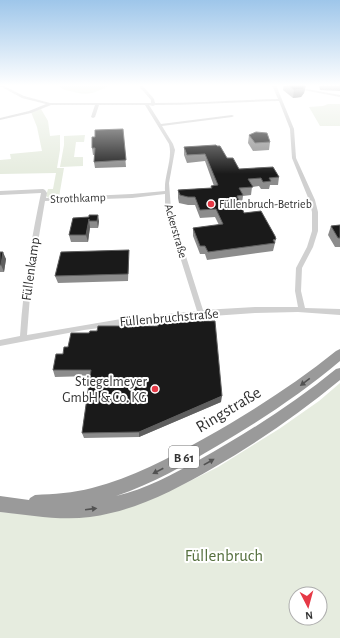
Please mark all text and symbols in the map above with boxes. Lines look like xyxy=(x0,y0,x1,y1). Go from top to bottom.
street label: Strothkamp xyxy=(50,191,106,205)
place label: Füllenbruch-Betrieb xyxy=(219,198,312,210)
marker: Füllenbruch-Betrieb xyxy=(206,199,216,209)
street label: Ackerstraße xyxy=(163,203,189,259)
street label: Füllenkamp xyxy=(20,237,42,302)
street label: Füllenbruchstraße xyxy=(119,307,219,329)
place label: Stiegelmeyer GmbH & Co. KG xyxy=(62,375,147,405)
one-way arrow xyxy=(300,378,311,386)
street label: Ringstraße xyxy=(193,383,264,435)
marker: Stiegelmeyer GmbH & Co. KG xyxy=(150,384,160,394)
road number: B 61 xyxy=(169,446,199,468)
one-way arrow xyxy=(203,459,215,466)
one-way arrow xyxy=(153,467,164,474)
one-way arrow xyxy=(85,506,97,512)
park label: Füllenbruch xyxy=(185,547,263,564)
north arrow xyxy=(288,586,328,626)
text: N xyxy=(305,610,313,621)

